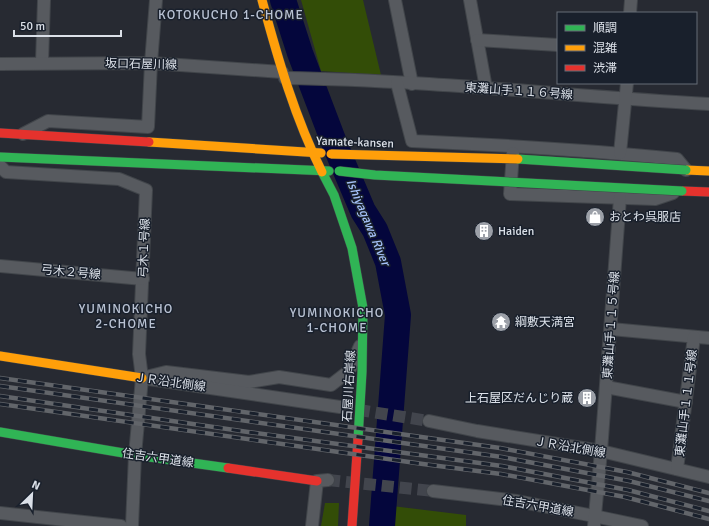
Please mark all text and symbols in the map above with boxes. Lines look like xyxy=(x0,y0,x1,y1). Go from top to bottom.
district label: KOTOKUCHO 1-CHOME xyxy=(158,7,304,23)
scale bar xyxy=(14,12,121,38)
legend xyxy=(557,12,697,84)
text: 50 m xyxy=(20,19,45,34)
text: 順調 xyxy=(593,21,617,36)
text: 混雑 xyxy=(593,41,617,56)
street label: 坂口石屋川線 xyxy=(105,56,177,73)
text: 渋滞 xyxy=(593,61,617,76)
street label: 東灘山手１１６号線 xyxy=(465,80,573,103)
street label: Yamate-kansen xyxy=(316,134,394,151)
water label: Ishiyagawa River xyxy=(343,177,394,270)
shop icon: おとわ呉服店 xyxy=(584,206,606,228)
place label: おとわ呉服店 xyxy=(609,210,681,225)
street label: 弓木１号線 xyxy=(136,218,153,278)
building icon: Haiden xyxy=(473,220,495,242)
place label: Haiden xyxy=(498,224,534,239)
street label: 弓木２号線 xyxy=(40,262,102,283)
street label: 東灘山手１１５号線 xyxy=(600,271,623,379)
district label: YUMINOKICHO 2-CHOME xyxy=(79,301,173,332)
district label: YUMINOKICHO 1-CHOME xyxy=(290,305,384,336)
temple icon: 綱敷天満宮 xyxy=(490,311,512,333)
place label: 綱敷天満宮 xyxy=(515,315,575,330)
street label: 東灘山手１１１号線 xyxy=(672,349,701,458)
street label: 石屋川右岸線 xyxy=(340,350,359,422)
street label: ＪＲ沿北側線 xyxy=(133,370,207,395)
building icon: 上石屋区だんじり蔵 xyxy=(576,387,598,409)
place label: 上石屋区だんじり蔵 xyxy=(465,391,573,406)
street label: ＪＲ沿北側線 xyxy=(533,434,607,461)
street label: 住吉六甲道線 xyxy=(121,446,195,471)
north arrow xyxy=(12,474,52,514)
text: N xyxy=(30,478,42,493)
street label: 住吉六甲道線 xyxy=(501,493,575,520)

